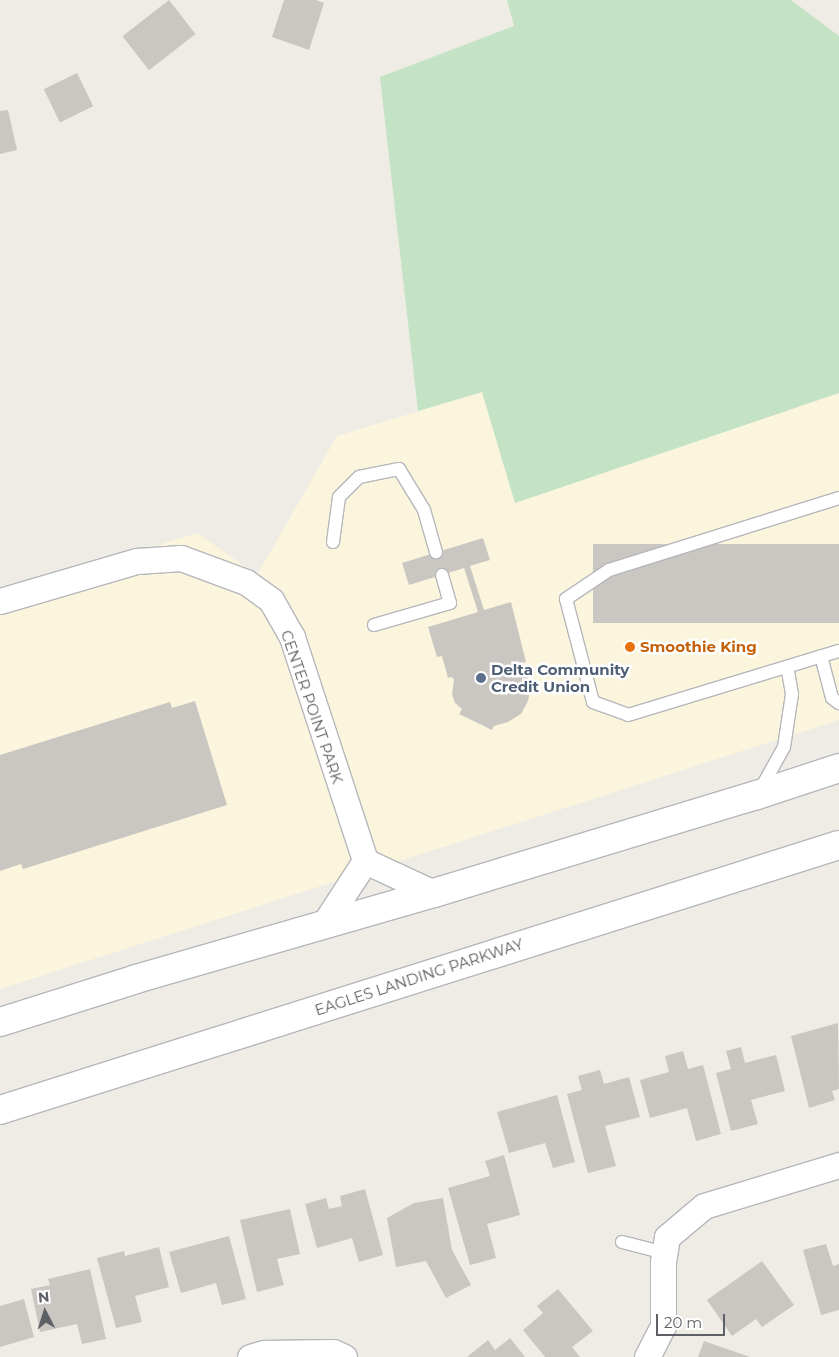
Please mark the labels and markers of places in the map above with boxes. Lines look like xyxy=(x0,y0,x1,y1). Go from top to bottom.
place label: Smoothie King xyxy=(640,638,757,656)
marker: Smoothie King xyxy=(624,641,636,653)
place label: Delta Community Credit Union xyxy=(491,660,629,695)
marker: Delta Community Credit Union xyxy=(475,672,487,684)

